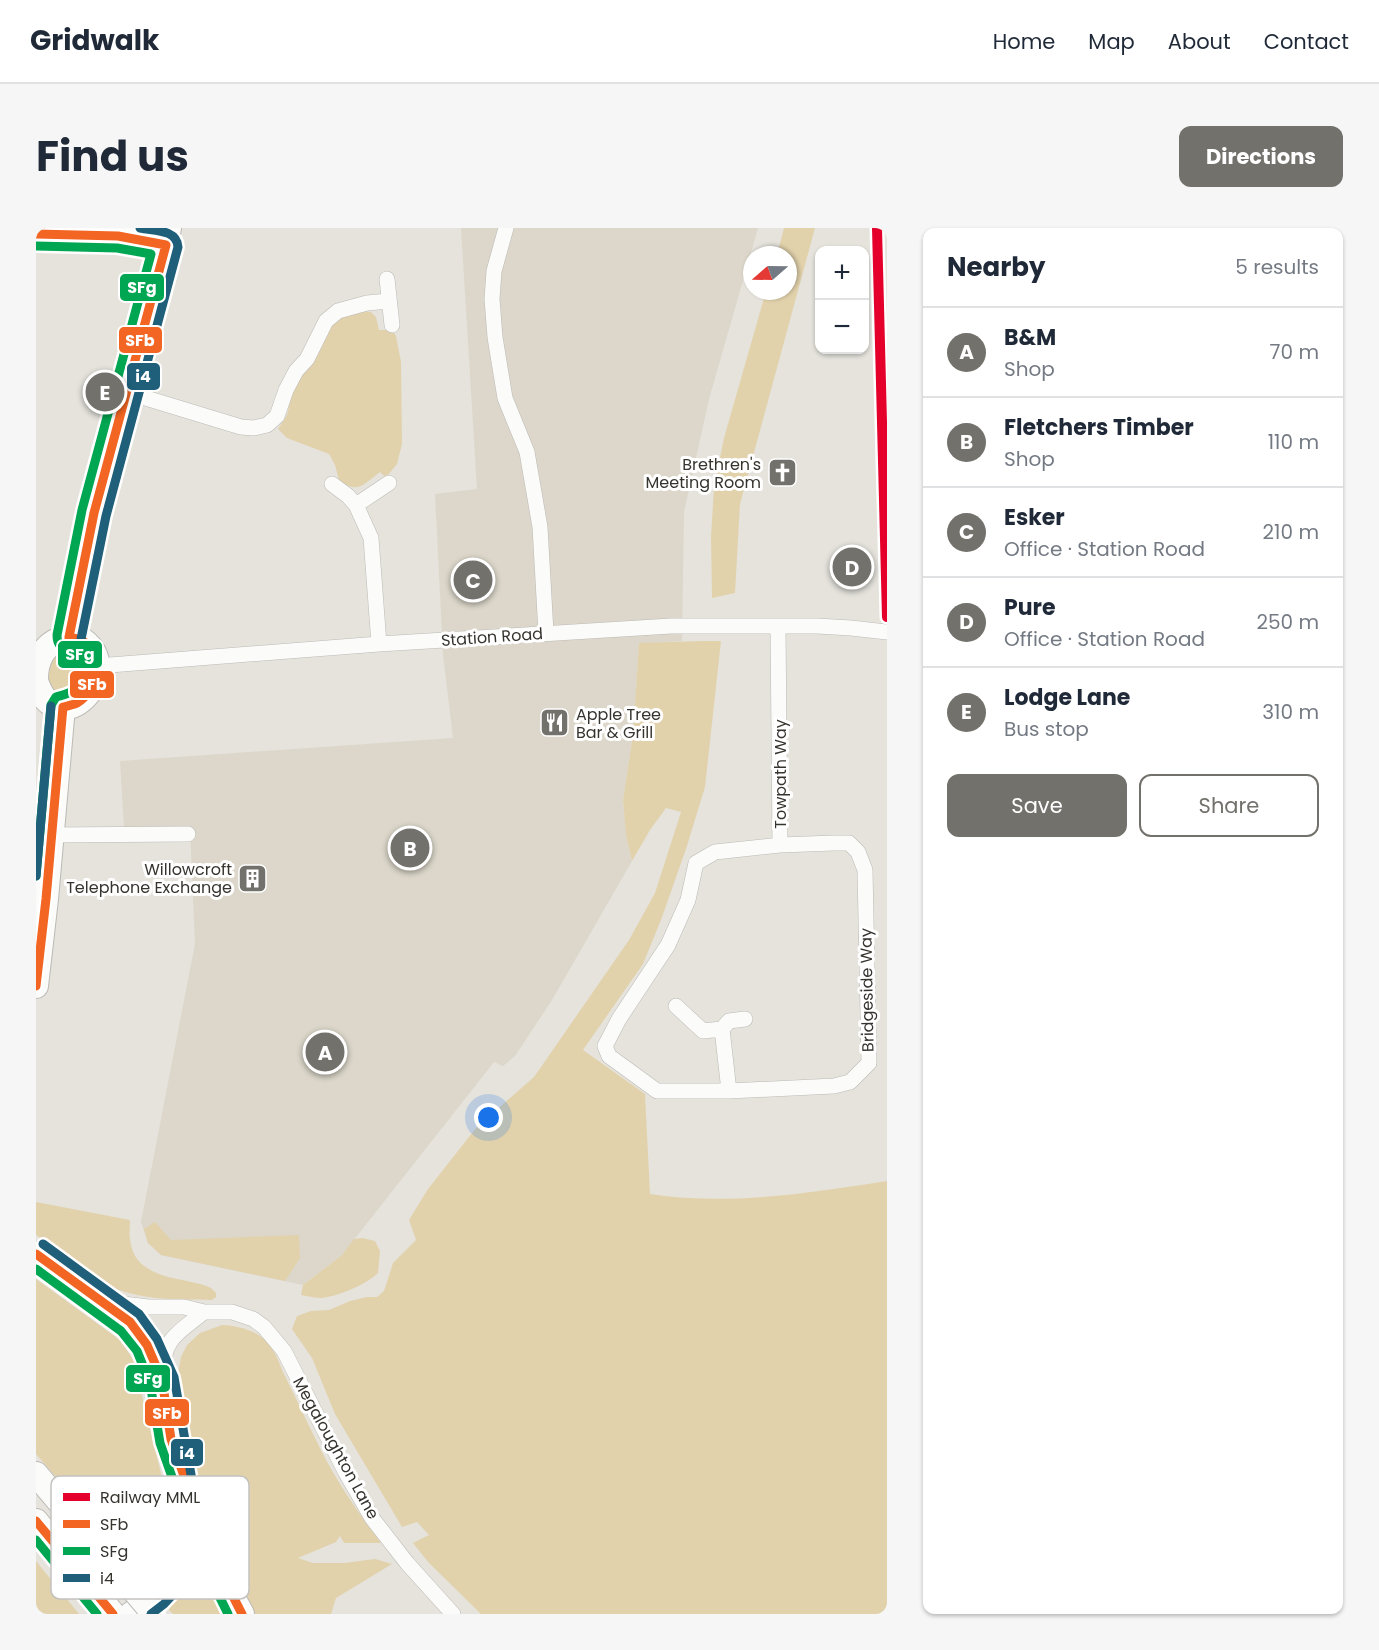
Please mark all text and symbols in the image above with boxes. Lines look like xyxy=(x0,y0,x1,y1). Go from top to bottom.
text: Gridwalk xyxy=(30,21,159,60)
text: Home xyxy=(993,27,1055,56)
text: Map xyxy=(1088,27,1135,56)
text: About xyxy=(1168,27,1231,56)
text: Contact xyxy=(1264,27,1349,56)
button: Directions xyxy=(1179,126,1343,187)
text: Find us xyxy=(36,127,189,186)
north arrow xyxy=(743,246,797,300)
map controls xyxy=(815,246,869,354)
button: + xyxy=(815,246,869,300)
text: Nearby xyxy=(947,249,1045,285)
text: 5 results xyxy=(1235,253,1319,281)
line badge: SFg xyxy=(119,273,165,302)
text: SFg xyxy=(127,276,157,299)
button: − xyxy=(815,300,869,354)
text: B&M xyxy=(1004,322,1056,353)
line badge: SFb xyxy=(118,326,163,354)
text: SFb xyxy=(125,329,155,352)
text: A xyxy=(959,338,974,366)
text: 70 m xyxy=(1270,338,1319,366)
text: Shop xyxy=(1004,355,1055,383)
line badge: i4 xyxy=(126,362,161,391)
text: i4 xyxy=(135,365,151,388)
pin: E xyxy=(86,370,124,414)
text: Fletchers Timber xyxy=(1004,412,1194,443)
text: B xyxy=(960,428,973,456)
text: 110 m xyxy=(1268,428,1319,456)
text: Shop xyxy=(1004,445,1055,473)
place label: Brethren's Meeting Room xyxy=(646,453,761,494)
church icon: Brethren's Meeting Room xyxy=(766,457,798,489)
text: Esker xyxy=(1004,502,1065,533)
text: C xyxy=(959,518,974,546)
text: 210 m xyxy=(1263,518,1319,546)
text: Office · Station Road xyxy=(1004,535,1205,563)
pin: D xyxy=(832,544,872,590)
pin: C xyxy=(454,558,492,602)
text: Pure xyxy=(1004,592,1056,623)
text: D xyxy=(959,608,974,636)
text: 250 m xyxy=(1256,608,1319,636)
street label: Station Road xyxy=(440,622,544,652)
text: Office · Station Road xyxy=(1004,625,1205,653)
line badge: SFg xyxy=(57,640,103,669)
text: SFg xyxy=(65,643,95,666)
line badge: SFb xyxy=(69,670,115,699)
text: SFb xyxy=(77,673,107,696)
text: Lodge Lane xyxy=(1004,682,1130,713)
text: E xyxy=(961,698,972,726)
text: 310 m xyxy=(1262,698,1319,726)
place label: Apple Tree Bar & Grill xyxy=(576,703,661,744)
restaurant icon: Apple Tree Bar & Grill xyxy=(539,707,571,739)
text: Bus stop xyxy=(1004,715,1089,743)
street label: Towpath Way xyxy=(769,719,792,829)
button: Save xyxy=(947,774,1127,837)
button: Share xyxy=(1139,774,1319,837)
pin: B xyxy=(390,826,430,870)
place label: Willowcroft Telephone Exchange xyxy=(66,858,232,899)
building icon: Willowcroft Telephone Exchange xyxy=(237,862,269,894)
street label: Bridgeside Way xyxy=(854,928,880,1052)
pin: A xyxy=(306,1030,344,1074)
your location xyxy=(474,1103,503,1132)
line badge: SFg xyxy=(125,1364,171,1393)
text: SFg xyxy=(133,1367,163,1390)
street label: Megaloughton Lane xyxy=(287,1373,385,1523)
line badge: SFb xyxy=(144,1398,190,1427)
text: SFb xyxy=(152,1402,182,1425)
line badge: i4 xyxy=(170,1438,204,1467)
text: i4 xyxy=(179,1442,195,1465)
legend xyxy=(51,1476,249,1599)
text: Railway MML xyxy=(100,1486,200,1509)
text: SFb xyxy=(100,1513,128,1536)
text: SFg xyxy=(100,1540,128,1563)
text: i4 xyxy=(100,1567,114,1590)

